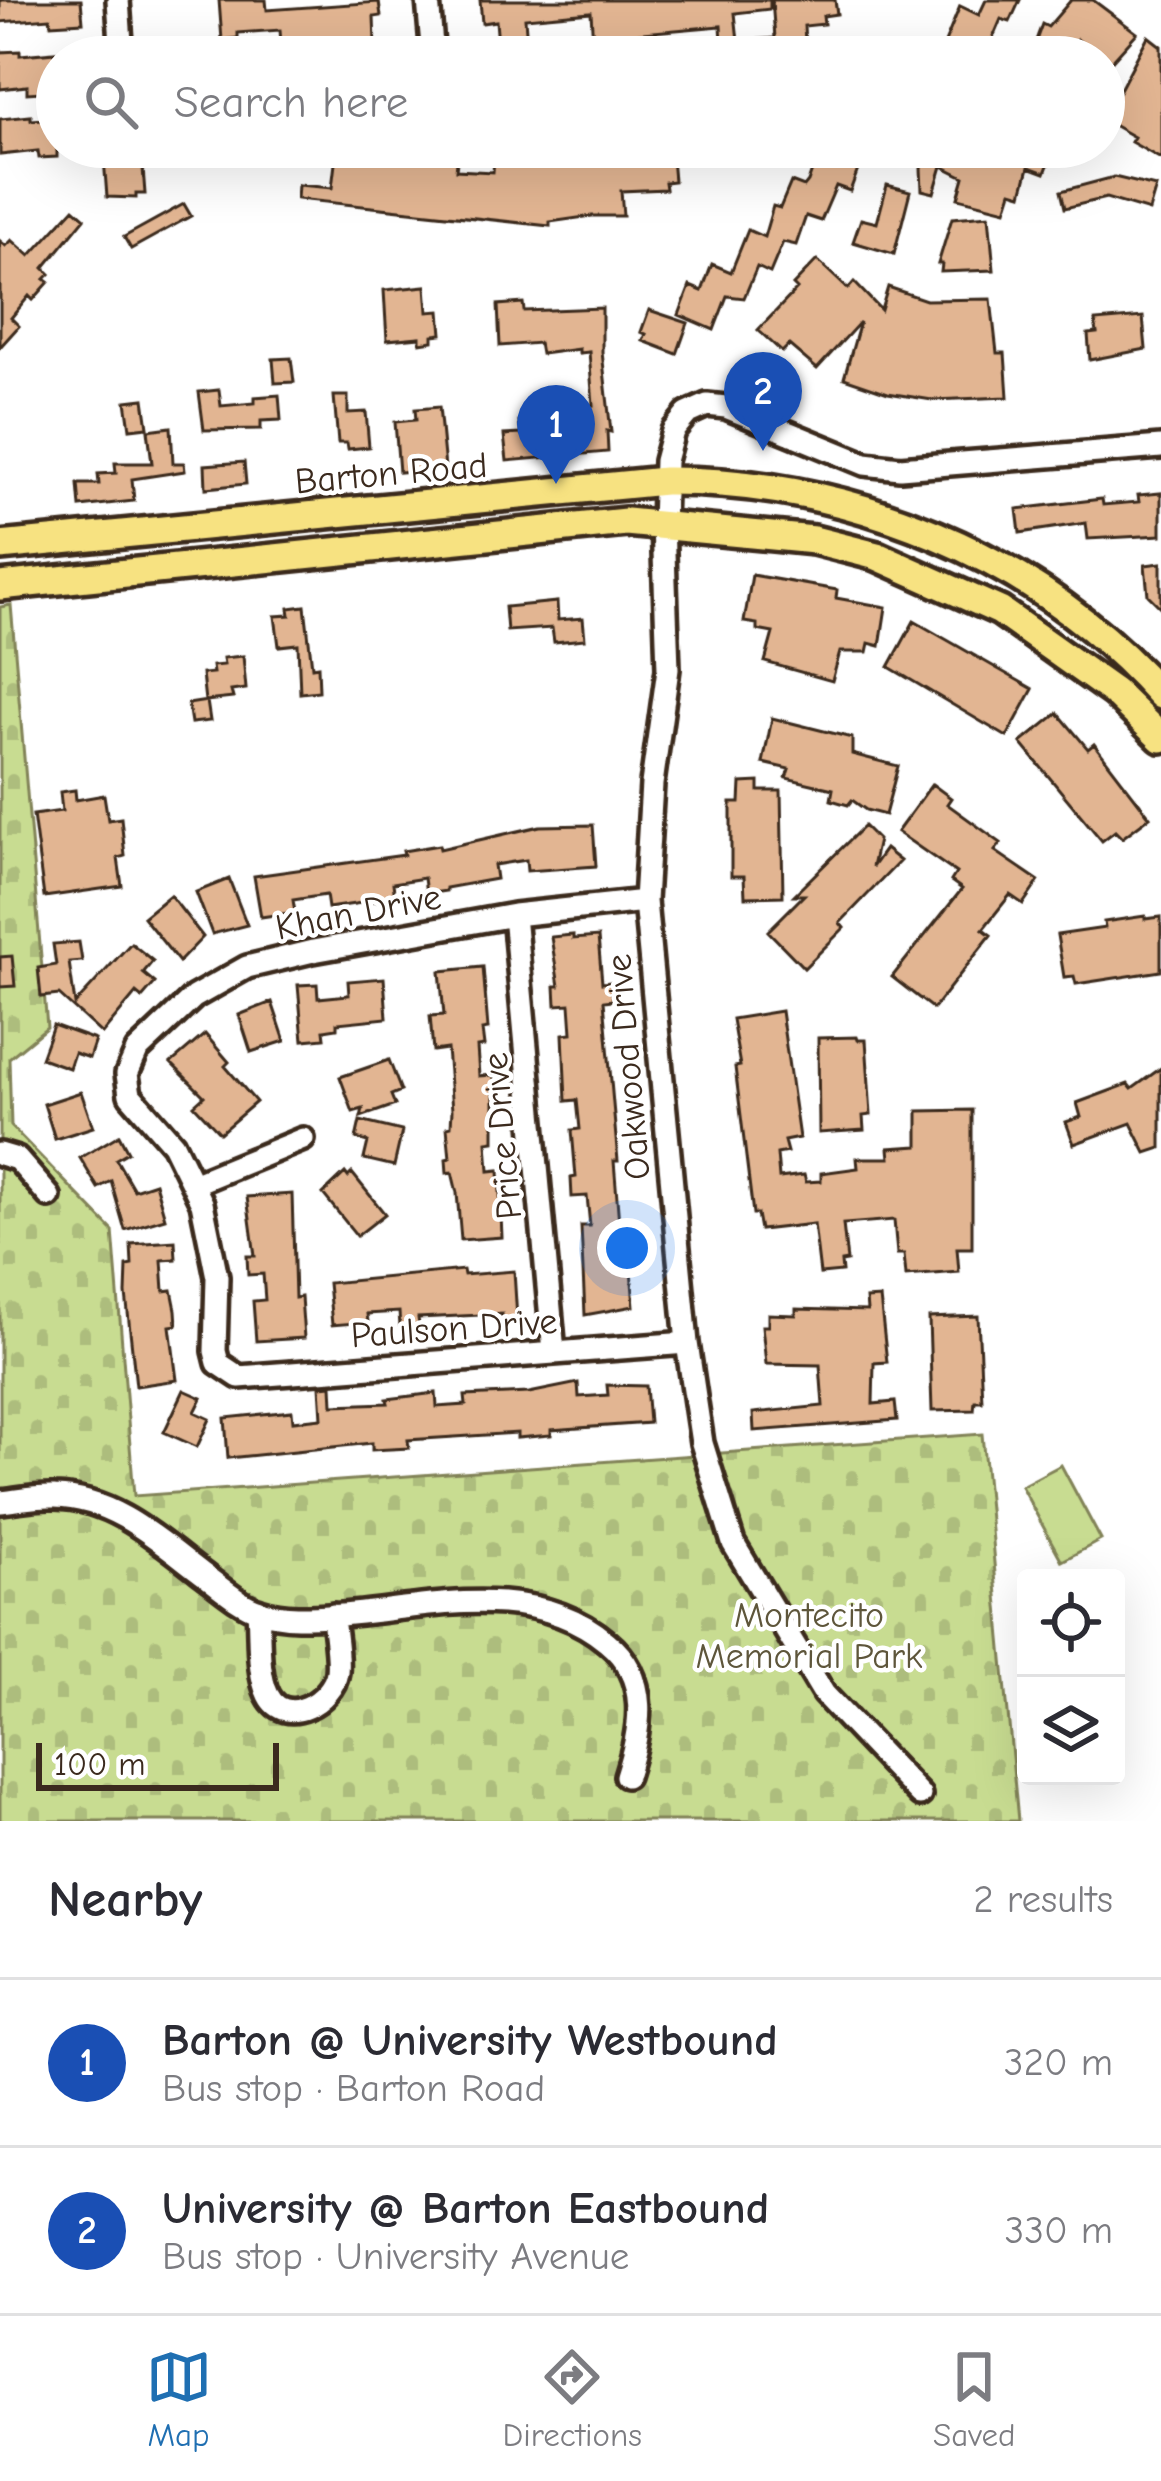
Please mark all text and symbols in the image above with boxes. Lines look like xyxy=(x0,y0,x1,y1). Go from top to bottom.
search box xyxy=(36,36,1125,168)
icon: search xyxy=(78,69,144,135)
text: Search here xyxy=(174,76,408,128)
pin: 2 xyxy=(724,352,802,451)
pin: 1 xyxy=(517,385,595,484)
street label: Barton Road xyxy=(293,445,489,502)
street label: Khan Drive xyxy=(272,876,444,949)
street label: Oakwood Drive xyxy=(598,952,659,1182)
street label: Price Drive xyxy=(475,1051,530,1221)
your location xyxy=(597,1218,657,1278)
street label: Paulson Drive xyxy=(350,1301,559,1356)
map controls xyxy=(1017,1569,1125,1785)
button: locate xyxy=(1017,1569,1125,1677)
park label: Montecito Memorial Park xyxy=(696,1595,923,1677)
button: layers xyxy=(1017,1677,1125,1785)
scale bar xyxy=(36,1737,279,1790)
text: 100 m xyxy=(54,1745,146,1783)
text: Nearby xyxy=(48,1870,202,1929)
text: 2 results xyxy=(973,1877,1113,1922)
text: Barton @ University Westbound xyxy=(162,2014,778,2066)
text: 1 xyxy=(79,2040,95,2085)
text: 320 m xyxy=(1004,2040,1113,2085)
text: Bus stop · Barton Road xyxy=(162,2066,545,2111)
text: University @ Barton Eastbound xyxy=(162,2182,769,2234)
text: 2 xyxy=(77,2208,97,2253)
text: 330 m xyxy=(1005,2208,1113,2253)
text: Bus stop · University Avenue xyxy=(162,2234,629,2279)
tab: Map xyxy=(146,2344,212,2454)
tab: Directions xyxy=(503,2344,642,2454)
tab: Saved xyxy=(933,2344,1015,2454)

